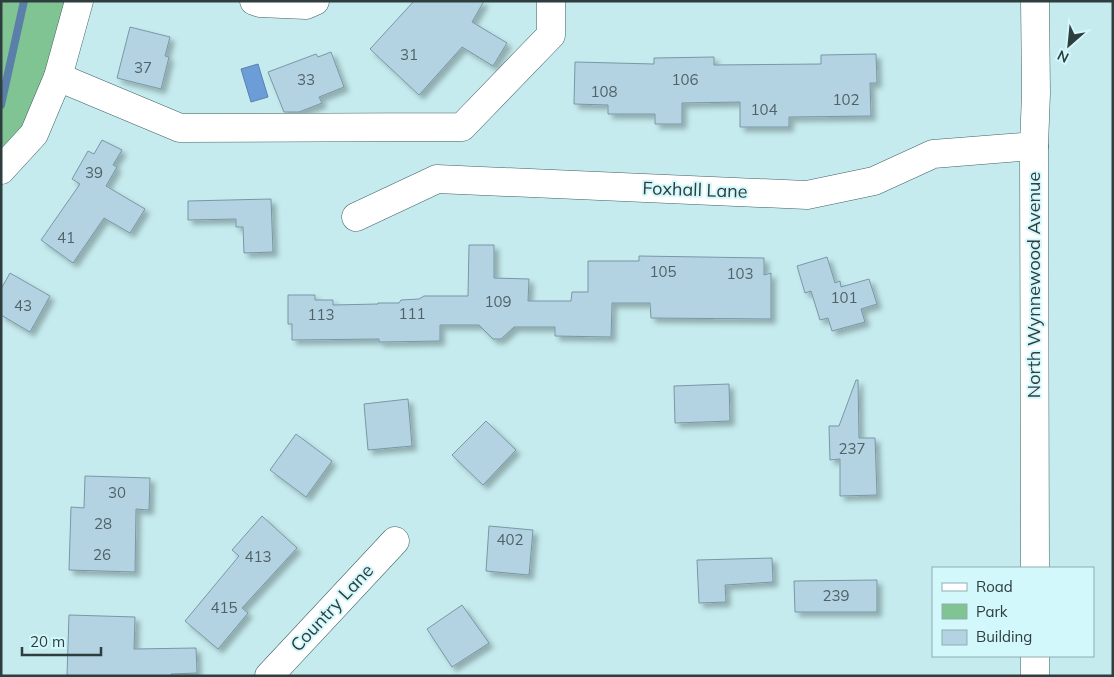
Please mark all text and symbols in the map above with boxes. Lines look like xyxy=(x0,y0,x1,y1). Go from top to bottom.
north arrow xyxy=(1044,20,1094,70)
house number: 31 xyxy=(400,45,418,64)
text: N xyxy=(1054,46,1072,67)
house number: 37 xyxy=(134,58,152,77)
house number: 33 xyxy=(297,70,315,89)
house number: 106 xyxy=(671,70,699,89)
house number: 108 xyxy=(590,82,618,101)
house number: 102 xyxy=(832,90,860,109)
house number: 104 xyxy=(750,100,778,119)
house number: 39 xyxy=(85,163,103,182)
street label: North Wynnewood Avenue xyxy=(1022,172,1045,398)
street label: Foxhall Lane xyxy=(642,176,748,203)
house number: 41 xyxy=(57,228,75,247)
house number: 105 xyxy=(649,262,677,281)
house number: 103 xyxy=(726,264,754,283)
house number: 101 xyxy=(830,288,858,307)
house number: 109 xyxy=(484,292,512,311)
house number: 43 xyxy=(14,296,32,315)
house number: 111 xyxy=(398,304,426,323)
house number: 113 xyxy=(307,305,335,324)
house number: 237 xyxy=(838,439,866,458)
house number: 30 xyxy=(108,483,126,502)
house number: 28 xyxy=(94,514,112,533)
house number: 402 xyxy=(496,530,524,549)
house number: 26 xyxy=(93,545,111,564)
house number: 413 xyxy=(244,547,272,566)
street label: Country Lane xyxy=(285,559,378,656)
legend xyxy=(932,567,1094,657)
text: Road xyxy=(976,577,1013,596)
house number: 239 xyxy=(822,586,850,605)
house number: 415 xyxy=(210,598,238,617)
text: Park xyxy=(976,602,1008,621)
scale bar xyxy=(22,624,101,656)
text: Building xyxy=(976,627,1032,646)
text: 20 m xyxy=(30,632,65,651)

